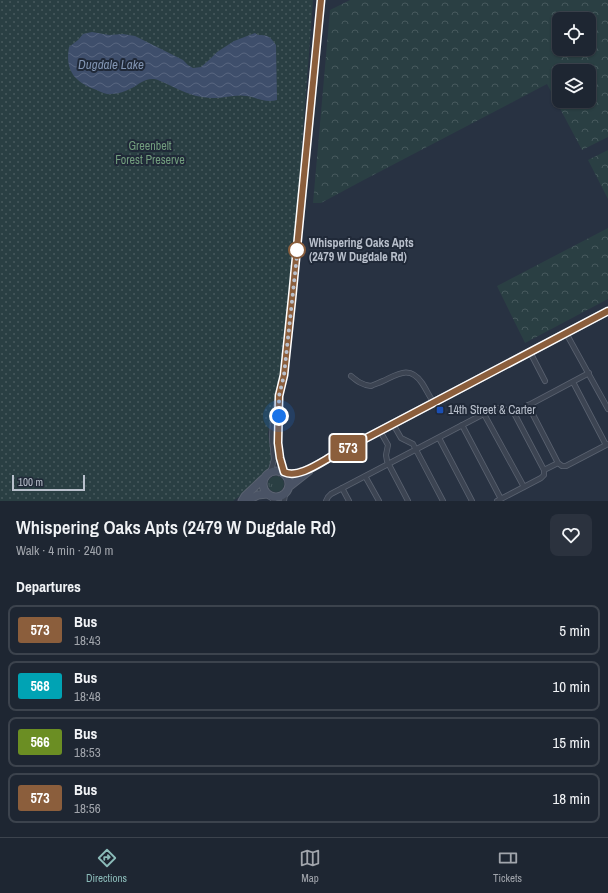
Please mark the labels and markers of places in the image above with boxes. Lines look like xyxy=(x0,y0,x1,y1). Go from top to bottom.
place label: Whispering Oaks Apts (2479 W Dugdale Rd) xyxy=(309,235,414,265)
marker: Whispering Oaks Apts (2479 W Dugdale Rd) xyxy=(288,241,306,259)
place label: 14th Street & Carter xyxy=(448,402,536,418)
marker: 14th Street & Carter xyxy=(435,405,445,415)

